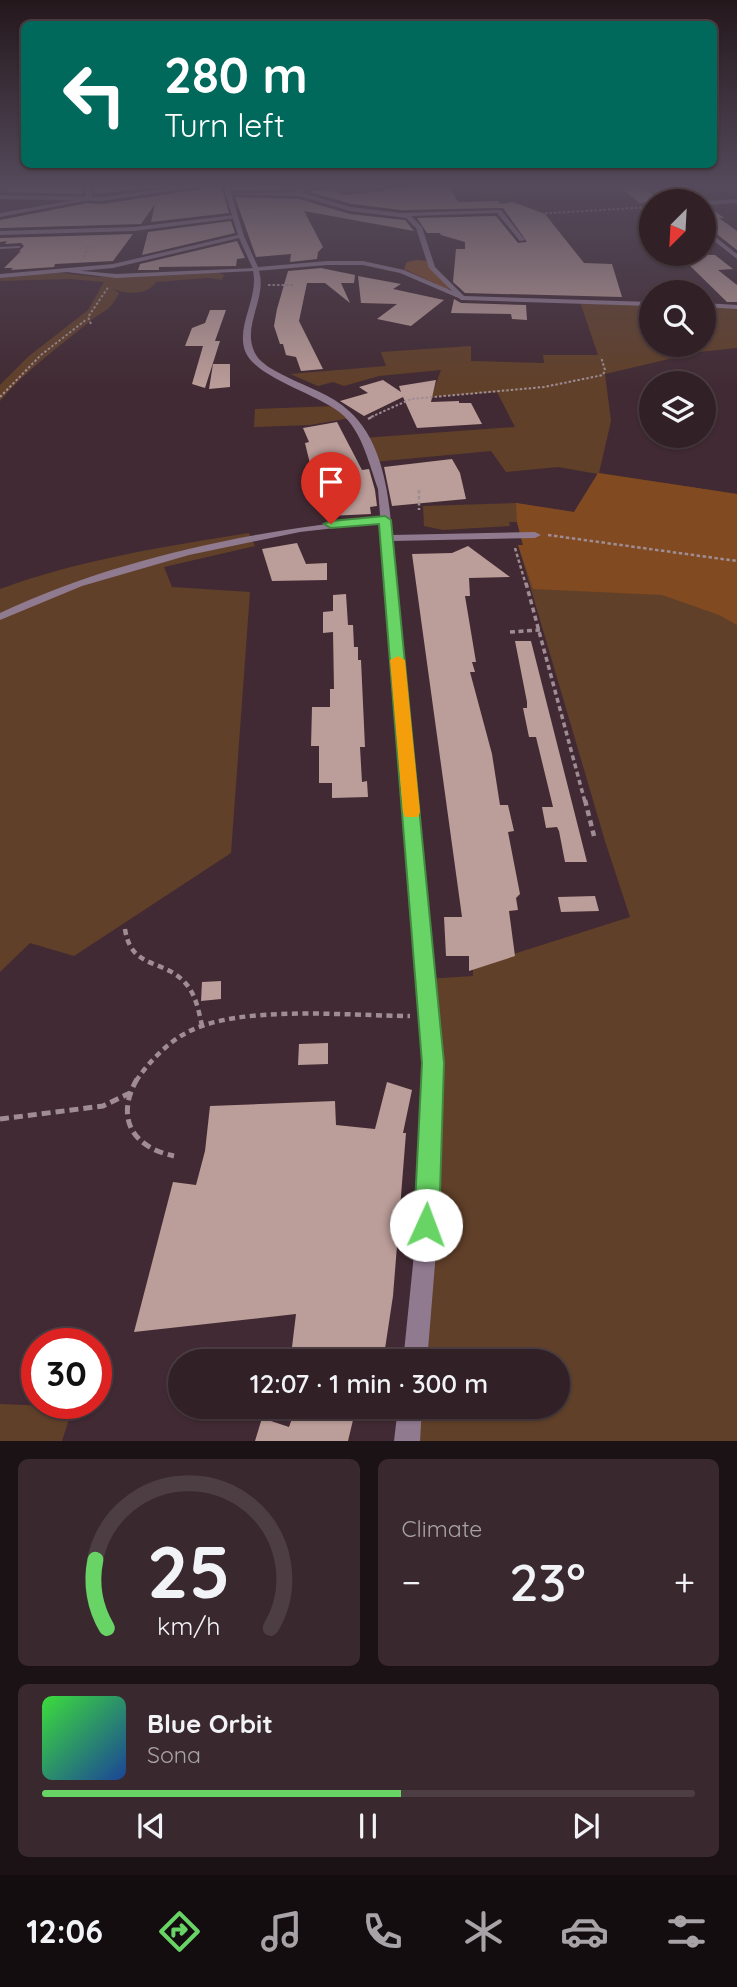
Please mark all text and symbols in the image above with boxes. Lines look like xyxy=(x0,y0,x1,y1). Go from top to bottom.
text: 280 m xyxy=(164,44,308,105)
icon: left xyxy=(49,49,140,140)
text: Turn left xyxy=(164,105,285,145)
north arrow xyxy=(639,189,716,266)
map controls xyxy=(639,189,716,448)
button: search xyxy=(639,280,716,357)
button: layers xyxy=(639,371,716,448)
pin xyxy=(301,452,361,524)
icon: arrive xyxy=(312,463,350,501)
position arrow xyxy=(389,1188,463,1262)
speed limit sign: 30 xyxy=(21,1328,112,1419)
text: 12:07 · 1 min · 300 m xyxy=(250,1367,488,1400)
text: Climate xyxy=(402,1514,482,1543)
text: 25 xyxy=(147,1526,230,1617)
text: 23° xyxy=(509,1549,586,1614)
text: − xyxy=(402,1558,421,1606)
text: + xyxy=(674,1558,695,1606)
text: km/h xyxy=(157,1610,220,1641)
text: Blue Orbit xyxy=(147,1707,273,1740)
text: Sona xyxy=(147,1740,201,1769)
icon: previous xyxy=(132,1807,170,1845)
icon: pause xyxy=(349,1807,387,1845)
icon: next xyxy=(567,1807,605,1845)
icon: directions xyxy=(155,1907,204,1956)
icon: music xyxy=(257,1907,306,1956)
icon: phone xyxy=(358,1907,407,1956)
icon: climate xyxy=(459,1907,508,1956)
icon: car xyxy=(560,1907,609,1956)
icon: filters xyxy=(662,1907,711,1956)
text: 12:06 xyxy=(26,1911,103,1951)

